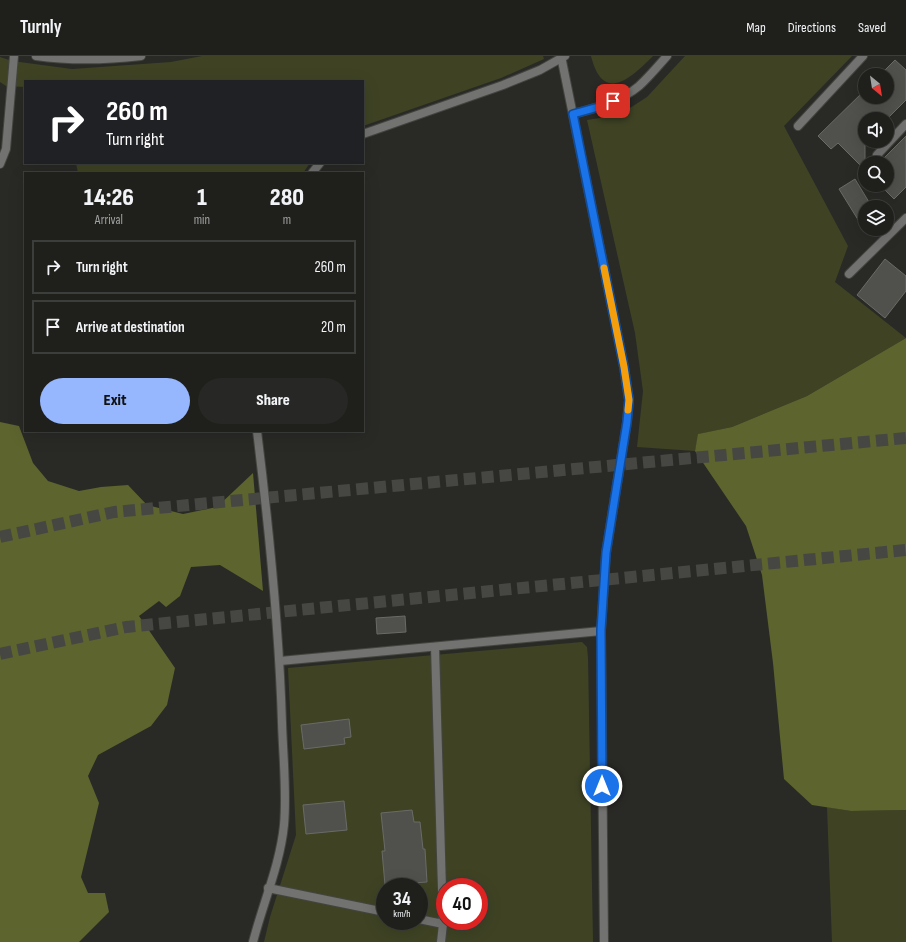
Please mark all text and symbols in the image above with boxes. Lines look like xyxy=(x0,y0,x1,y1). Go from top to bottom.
text: Turnly xyxy=(20,16,62,39)
text: Map xyxy=(746,19,766,36)
text: Directions xyxy=(788,19,836,36)
text: Saved xyxy=(858,19,886,36)
north arrow xyxy=(858,68,894,104)
map controls xyxy=(858,68,894,236)
pin xyxy=(596,84,630,118)
icon: arrive xyxy=(602,90,624,112)
text: 260 m xyxy=(106,95,168,128)
icon: right xyxy=(40,96,92,148)
button: sound xyxy=(858,112,894,148)
text: Turn right xyxy=(106,129,164,150)
button: search xyxy=(858,156,894,192)
text: 14:26 xyxy=(84,183,134,212)
text: 1 xyxy=(197,183,207,212)
text: 280 xyxy=(270,183,304,212)
button: layers xyxy=(858,200,894,236)
text: Arrival xyxy=(95,212,123,228)
text: min xyxy=(194,212,210,228)
text: m xyxy=(283,212,291,228)
icon: right xyxy=(42,256,64,278)
text: Turn right xyxy=(76,258,128,277)
text: 260 m xyxy=(315,258,346,277)
icon: arrive xyxy=(42,316,64,338)
text: Arrive at destination xyxy=(76,318,185,337)
text: 20 m xyxy=(321,318,346,337)
button: Exit xyxy=(40,378,190,424)
button: Share xyxy=(198,378,348,424)
position arrow xyxy=(581,765,623,807)
speed limit sign: 40 xyxy=(436,878,488,930)
text: 34 xyxy=(393,887,411,911)
text: km/h xyxy=(393,908,411,920)

